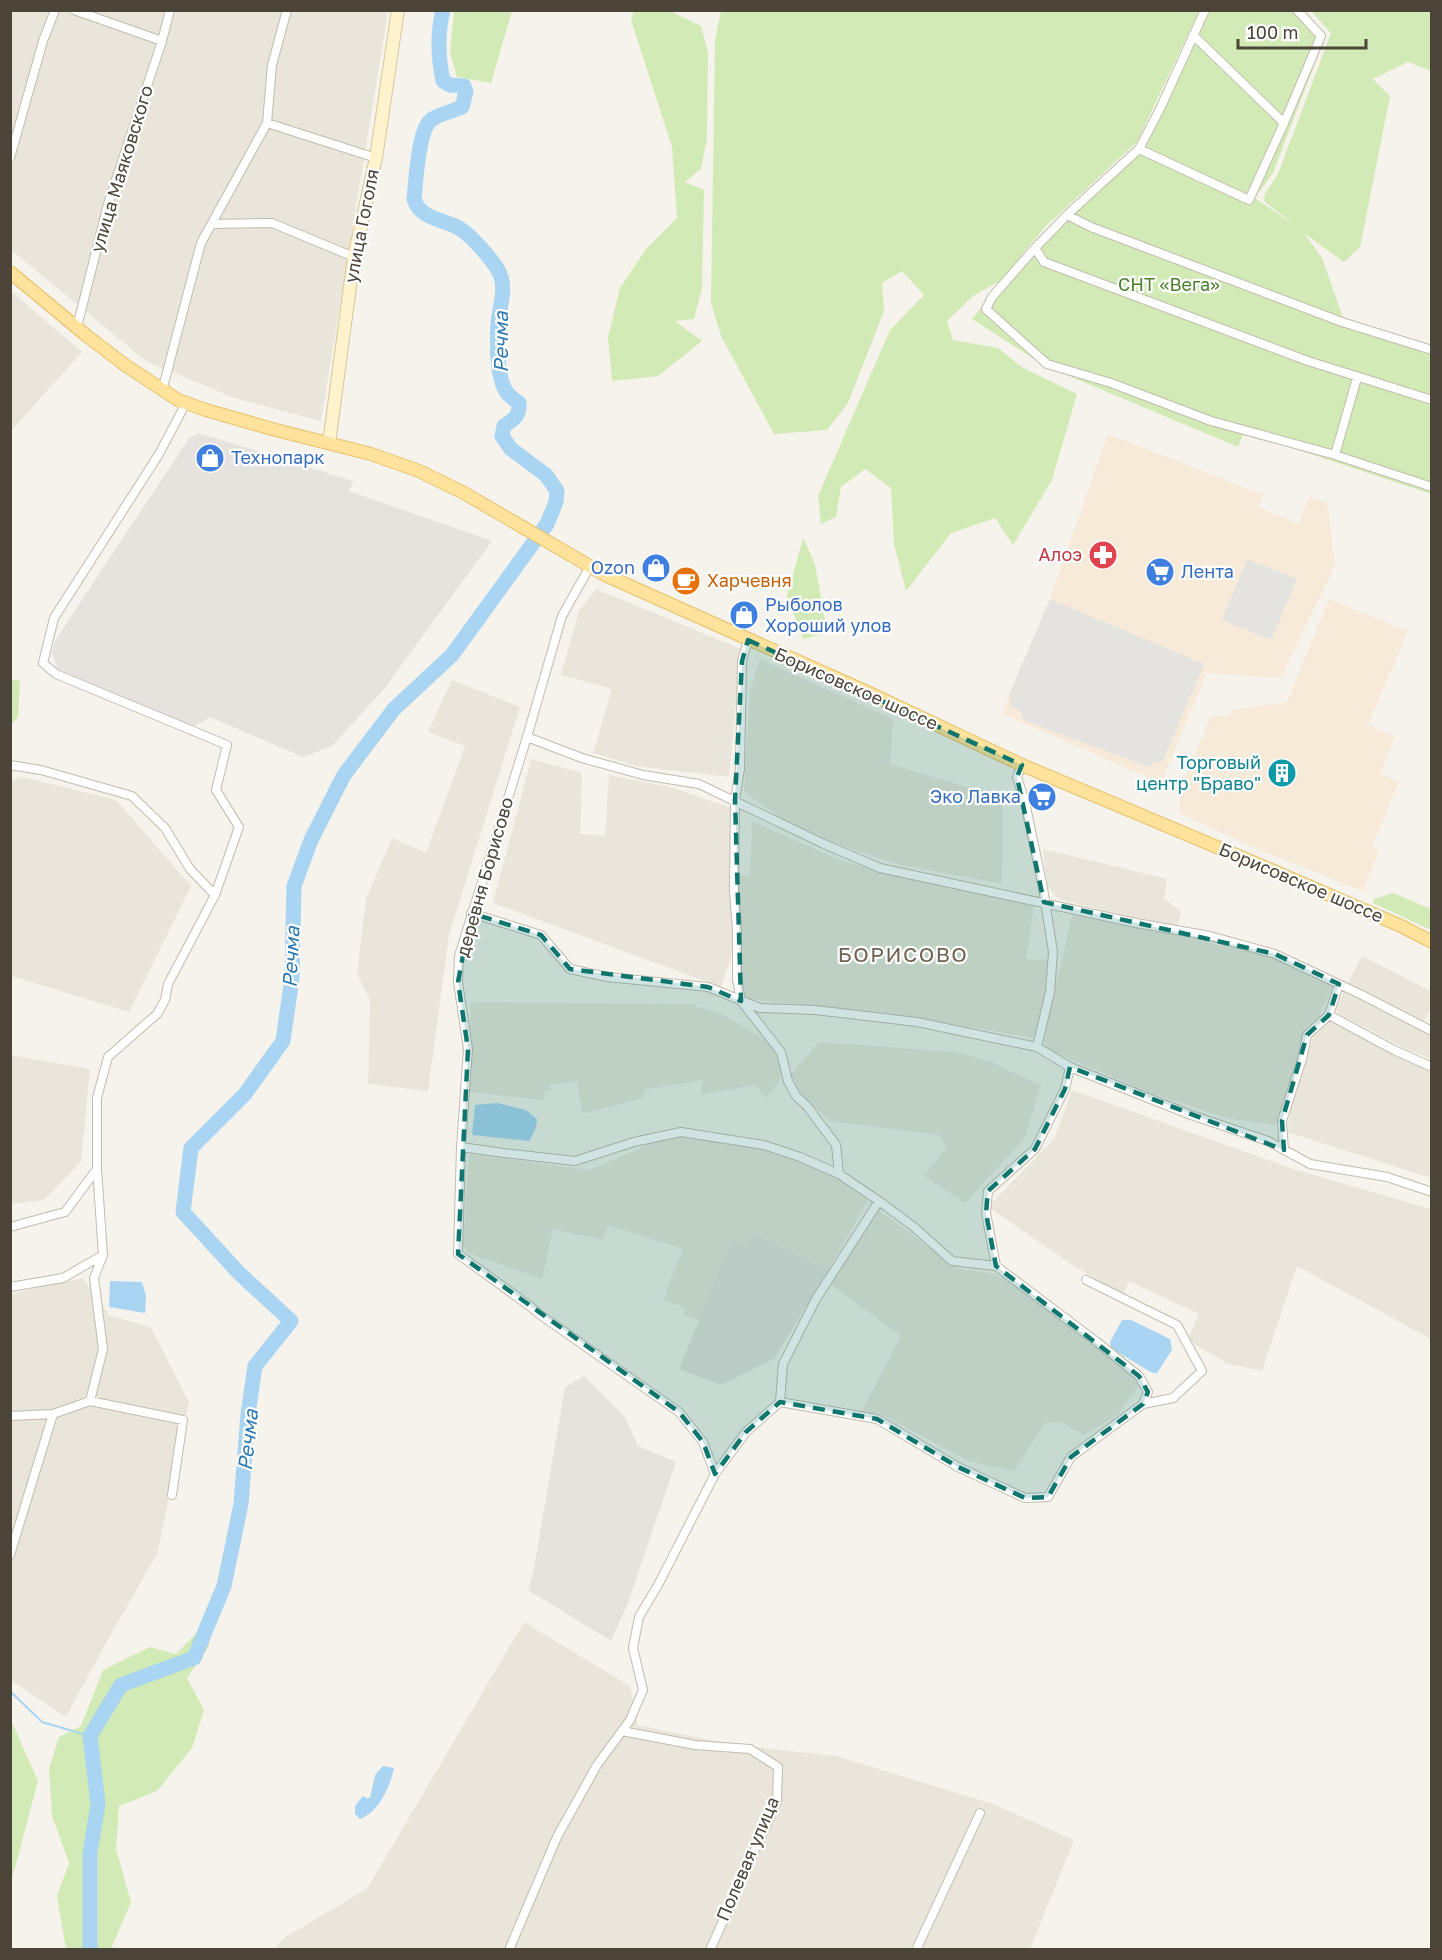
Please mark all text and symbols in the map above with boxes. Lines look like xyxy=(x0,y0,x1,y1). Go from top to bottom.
scale bar xyxy=(1238,12,1366,50)
text: 100 m xyxy=(1247,21,1298,43)
street label: улица Маяковского xyxy=(85,82,157,255)
street label: улица Гоголя xyxy=(339,167,383,285)
park label: СНТ «Вега» xyxy=(1118,273,1220,295)
water label: Речма xyxy=(488,311,512,373)
shop icon: Технопарк xyxy=(194,442,226,474)
place label: Технопарк xyxy=(231,446,325,468)
pharmacy icon: Алоэ xyxy=(1087,539,1119,571)
place label: Алоэ xyxy=(1038,543,1082,565)
shop icon: Ozon xyxy=(640,552,672,584)
place label: Ozon xyxy=(591,556,635,578)
supermarket icon: Лента xyxy=(1144,556,1176,588)
place label: Лента xyxy=(1181,560,1234,582)
cafe icon: Харчевня xyxy=(670,565,702,597)
place label: Харчевня xyxy=(707,569,792,591)
place label: Рыболов Хороший улов xyxy=(765,593,891,636)
shop icon: Рыболов Хороший улов xyxy=(728,599,760,631)
street label: Борисовское шоссе xyxy=(771,642,942,734)
place label: Торговый центр "Браво" xyxy=(1136,751,1261,794)
building icon: Торговый центр "Браво" xyxy=(1266,757,1298,789)
supermarket icon: Эко Лавка xyxy=(1026,781,1058,813)
place label: Эко Лавка xyxy=(930,785,1021,807)
street label: деревня Борисово xyxy=(451,794,517,959)
street label: Борисовское шоссе xyxy=(1216,837,1387,927)
water label: Речма xyxy=(276,925,304,988)
district label: БОРИСОВО xyxy=(838,941,968,967)
water label: Речма xyxy=(232,1407,262,1472)
street label: Полевая улица xyxy=(711,1793,783,1924)

